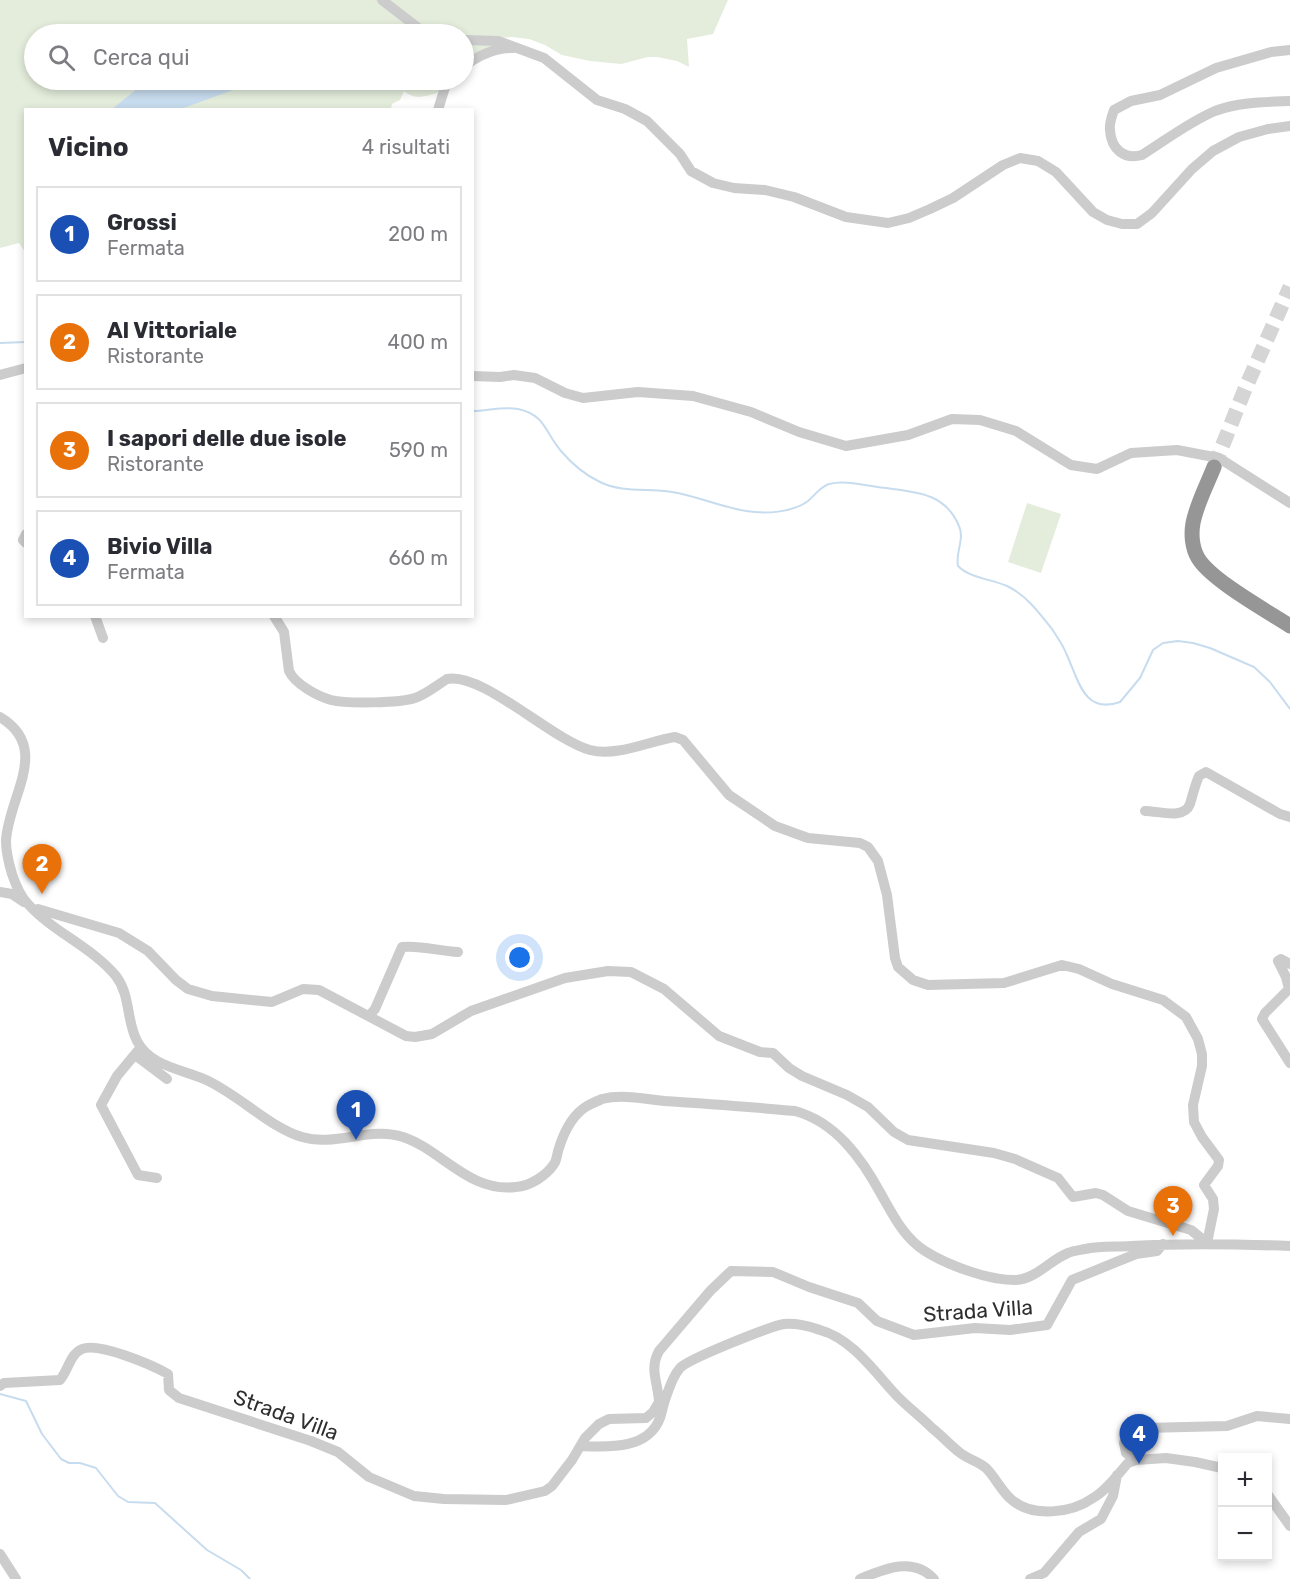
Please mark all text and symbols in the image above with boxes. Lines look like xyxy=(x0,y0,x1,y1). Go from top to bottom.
search box xyxy=(24,24,474,90)
icon: search xyxy=(45,41,78,74)
text: Cerca qui xyxy=(93,44,189,71)
text: Vicino xyxy=(48,132,129,163)
text: 4 risultati xyxy=(362,135,450,159)
text: Grossi xyxy=(107,209,177,236)
text: 1 xyxy=(65,222,74,246)
text: 200 m xyxy=(388,222,448,246)
text: Fermata xyxy=(107,236,185,260)
text: Al Vittoriale xyxy=(107,317,237,344)
text: 2 xyxy=(63,330,76,354)
text: 400 m xyxy=(388,330,448,354)
text: Ristorante xyxy=(107,344,204,368)
text: I sapori delle due isole xyxy=(107,425,347,452)
text: 3 xyxy=(63,438,76,462)
text: 590 m xyxy=(389,438,448,462)
text: Ristorante xyxy=(107,452,204,476)
text: Bivio Villa xyxy=(107,533,213,560)
text: 4 xyxy=(63,546,76,570)
text: 660 m xyxy=(389,546,448,570)
text: Fermata xyxy=(107,560,185,584)
pin: 2 xyxy=(22,844,62,894)
your location xyxy=(505,943,534,972)
pin: 1 xyxy=(336,1090,376,1140)
pin: 3 xyxy=(1154,1186,1192,1236)
street label: Strada Villa xyxy=(922,1294,1034,1327)
street label: Strada Villa xyxy=(230,1384,342,1445)
pin: 4 xyxy=(1120,1414,1158,1464)
map controls xyxy=(1218,1453,1272,1561)
button: + xyxy=(1218,1453,1272,1507)
button: − xyxy=(1218,1507,1272,1561)

